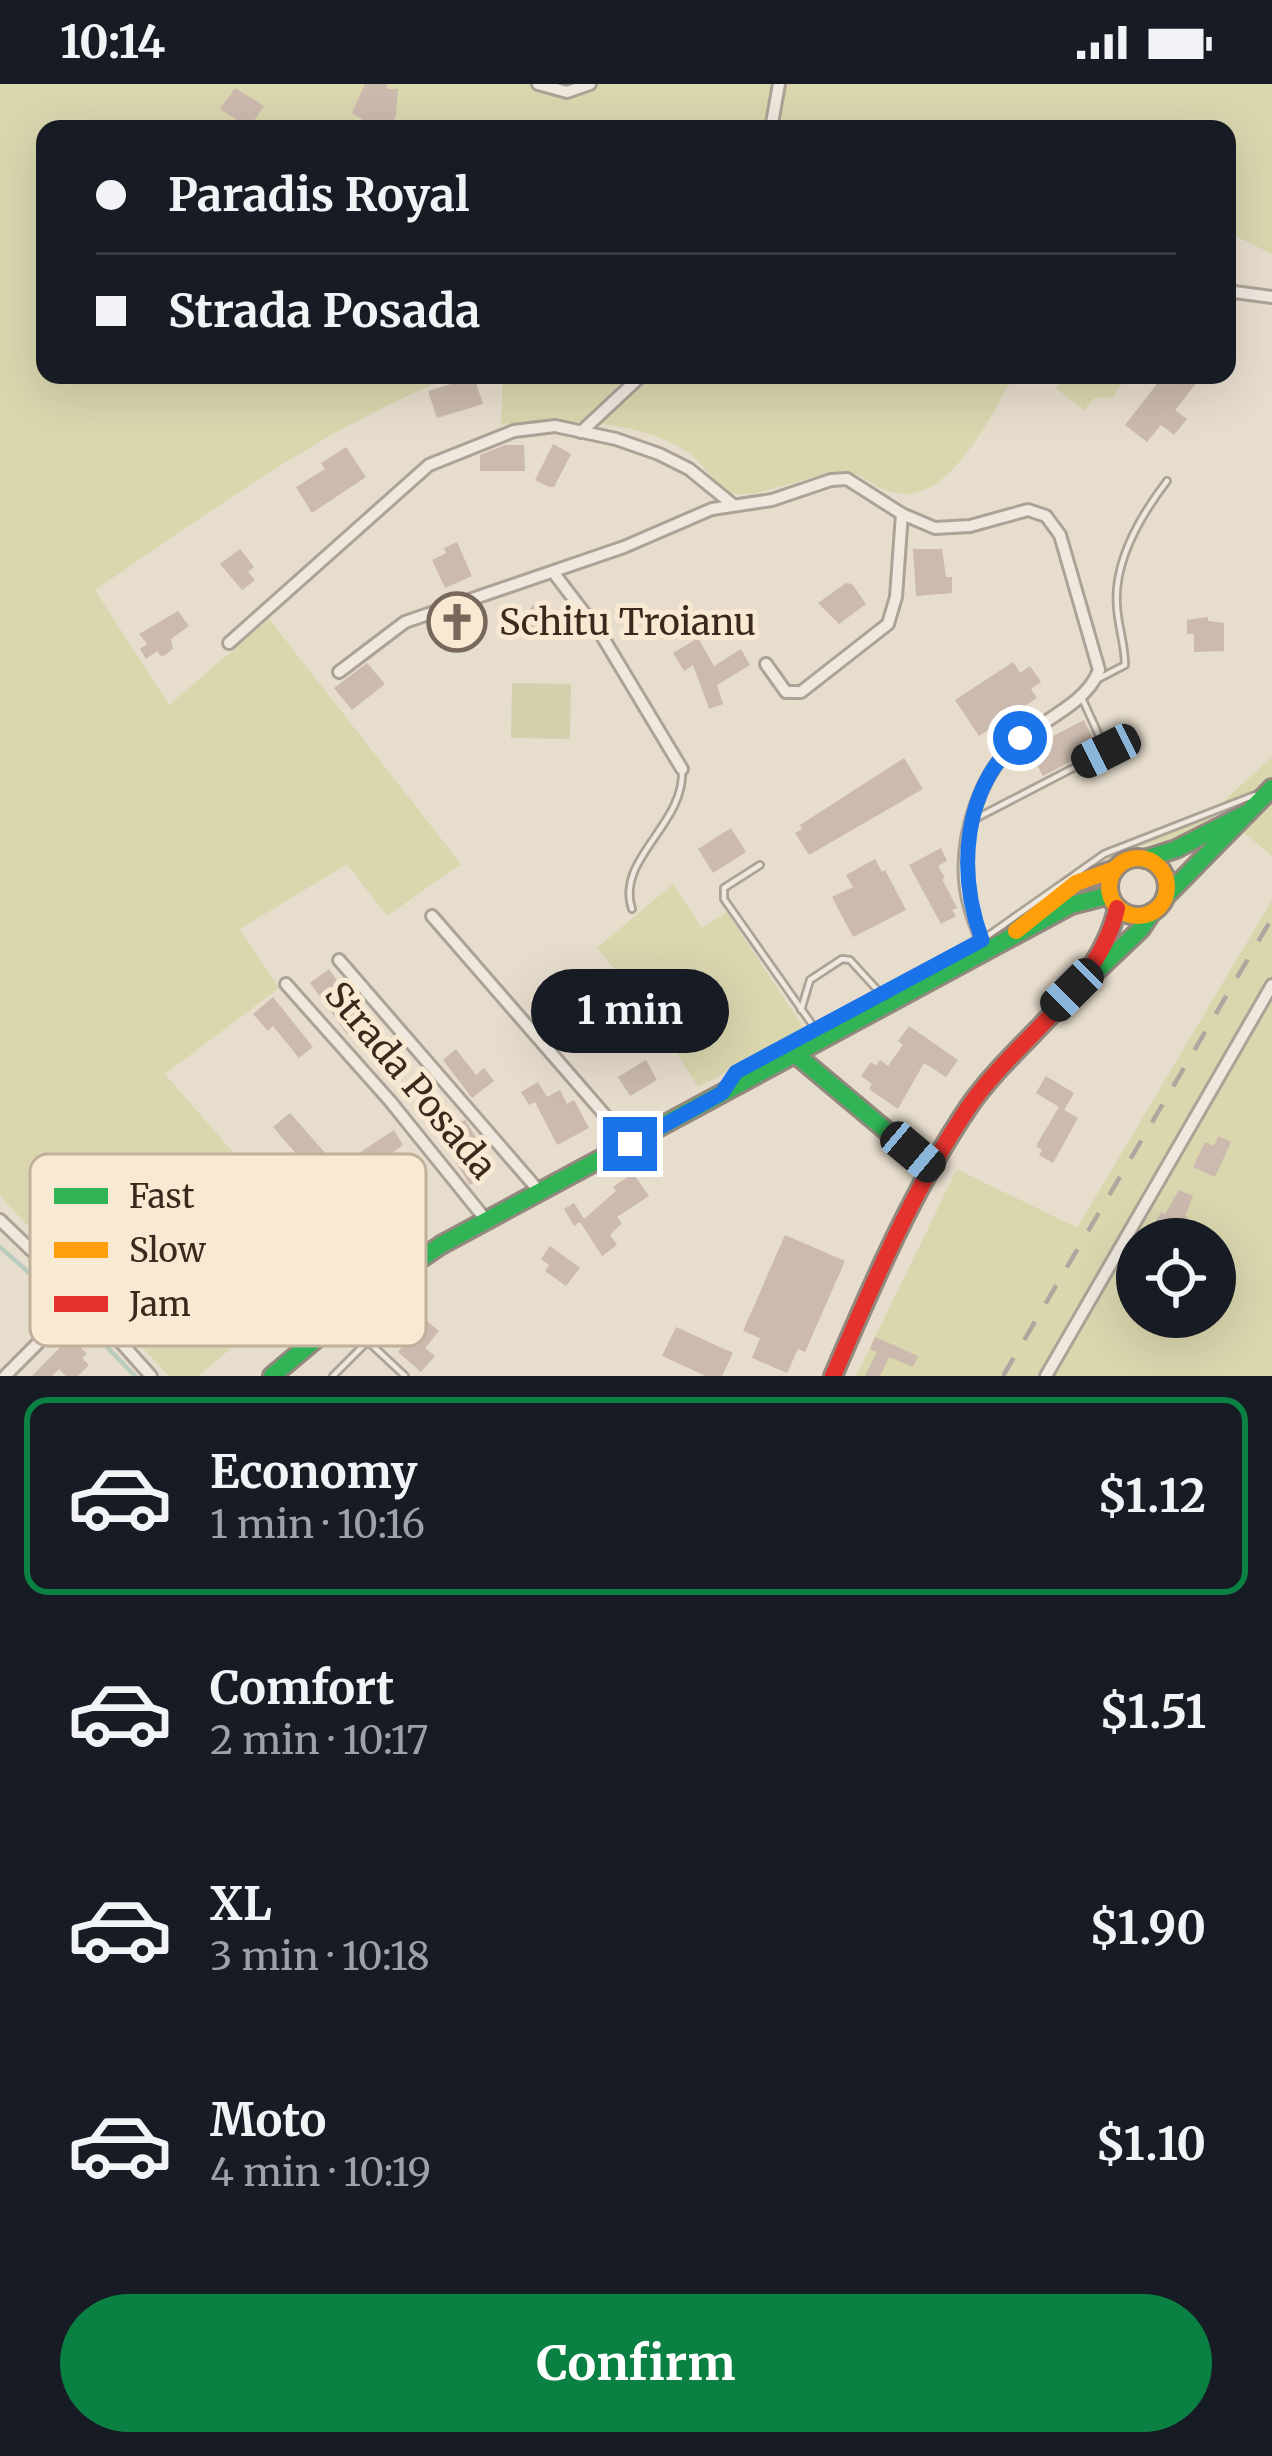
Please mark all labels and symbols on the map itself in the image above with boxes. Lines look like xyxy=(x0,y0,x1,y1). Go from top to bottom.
church icon: Schitu Troianu xyxy=(426,591,488,653)
place label: Schitu Troianu xyxy=(499,600,756,645)
route start xyxy=(993,711,1047,765)
car xyxy=(1066,719,1146,783)
car xyxy=(1034,952,1110,1028)
callout: 1 min xyxy=(531,970,729,1054)
street label: Strada Posada xyxy=(315,973,506,1188)
car xyxy=(874,1115,952,1189)
route end xyxy=(603,1117,657,1171)
legend xyxy=(30,1154,426,1346)
text: Fast xyxy=(129,1176,195,1217)
text: Slow xyxy=(129,1230,207,1271)
text: Jam xyxy=(128,1284,191,1325)

